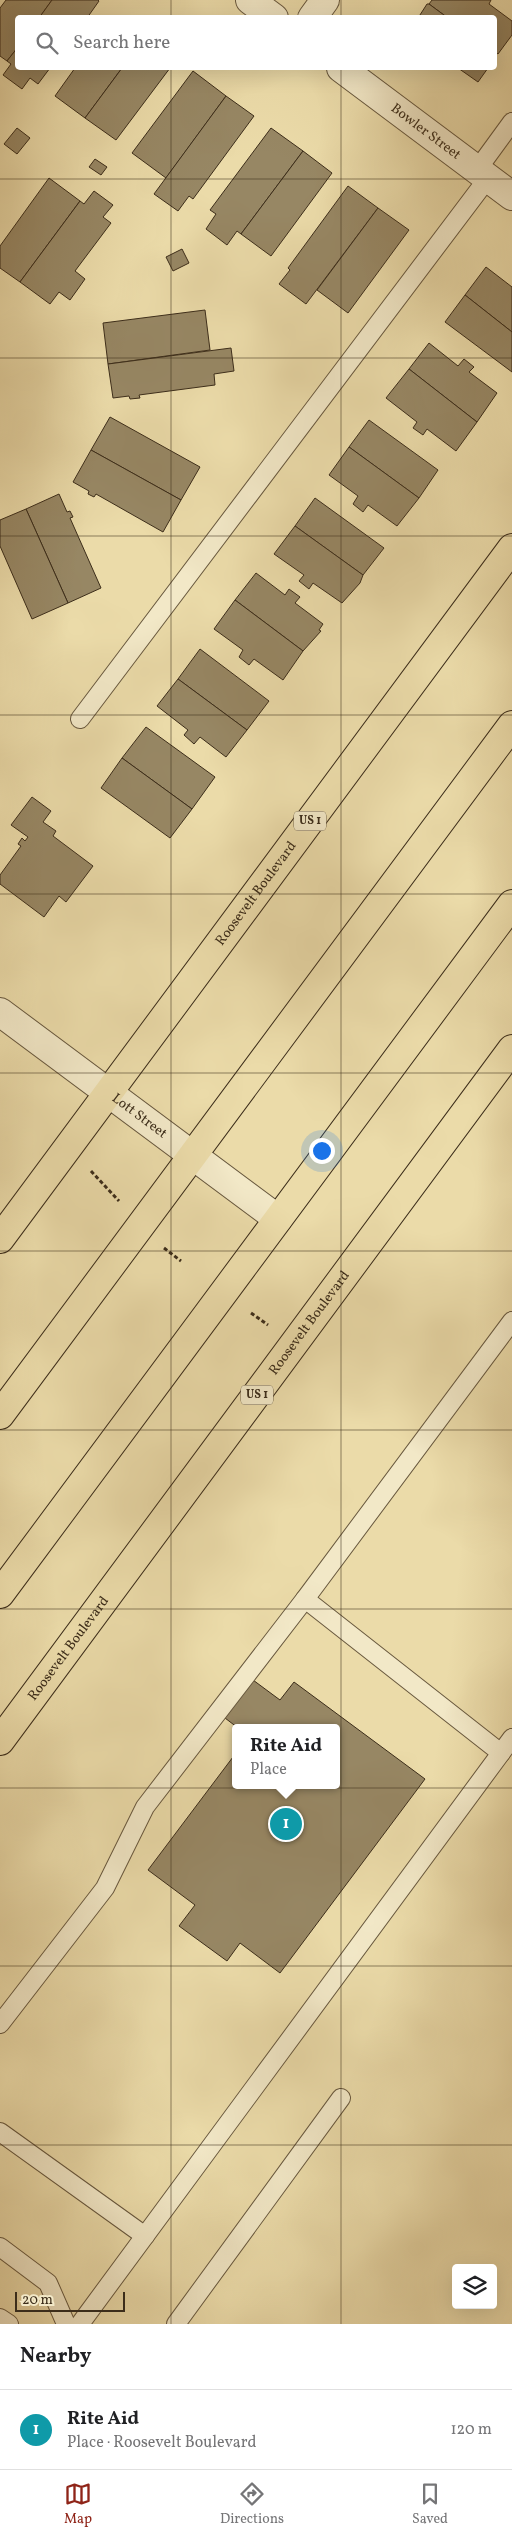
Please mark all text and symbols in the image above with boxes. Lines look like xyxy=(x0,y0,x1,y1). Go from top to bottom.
search box xyxy=(15,15,497,70)
icon: search xyxy=(33,29,61,57)
text: Search here xyxy=(73,30,170,56)
street label: Bowler Street xyxy=(387,99,465,164)
road number: US 1 xyxy=(294,811,326,830)
street label: Roosevelt Boulevard xyxy=(211,837,301,950)
street label: Lott Street xyxy=(108,1089,171,1143)
your location xyxy=(309,1138,335,1164)
street label: Roosevelt Boulevard xyxy=(264,1267,354,1379)
road number: US 1 xyxy=(241,1386,273,1404)
street label: Roosevelt Boulevard xyxy=(23,1592,113,1705)
popup xyxy=(232,1724,340,1789)
text: Rite Aid xyxy=(250,1733,322,1759)
text: Place xyxy=(250,1759,287,1781)
pin: 1 xyxy=(270,1805,302,1843)
map controls xyxy=(452,2264,497,2309)
button: layers xyxy=(452,2264,497,2309)
scale bar xyxy=(15,2289,125,2312)
text: 20 m xyxy=(22,2291,53,2310)
text: Nearby xyxy=(20,2342,91,2371)
text: Rite Aid xyxy=(67,2406,139,2432)
text: 1 xyxy=(33,2419,39,2441)
text: 120 m xyxy=(450,2419,492,2441)
text: Place · Roosevelt Boulevard xyxy=(67,2432,257,2454)
tab: Map xyxy=(64,2480,92,2529)
tab: Directions xyxy=(220,2480,284,2529)
tab: Saved xyxy=(412,2480,448,2529)

